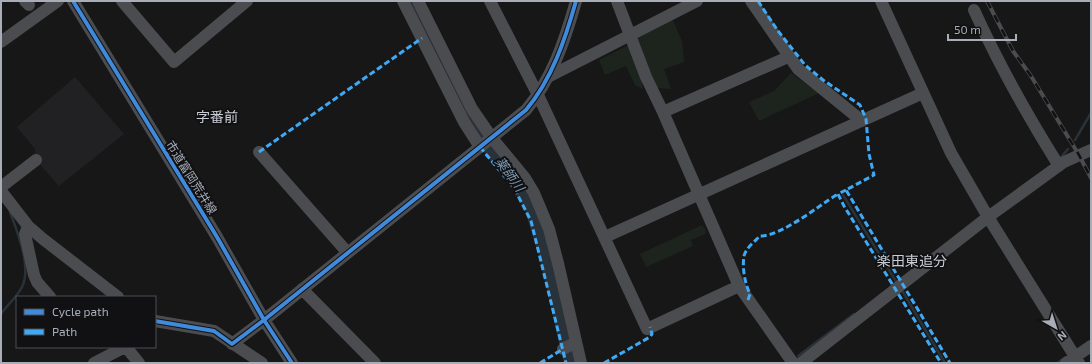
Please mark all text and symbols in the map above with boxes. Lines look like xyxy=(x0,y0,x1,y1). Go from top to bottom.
scale bar xyxy=(948,16,1016,42)
text: 50 m xyxy=(954,22,981,36)
district label: 字番前 xyxy=(196,108,238,125)
street label: 市道富岡荒井線 xyxy=(164,138,220,216)
water label: 薬師川 xyxy=(492,154,529,196)
district label: 楽田東追分 xyxy=(877,252,947,269)
legend xyxy=(16,296,156,348)
text: Cycle path xyxy=(52,304,109,318)
north arrow xyxy=(1036,308,1076,348)
text: Path xyxy=(52,324,77,338)
text: N xyxy=(1055,329,1070,344)

